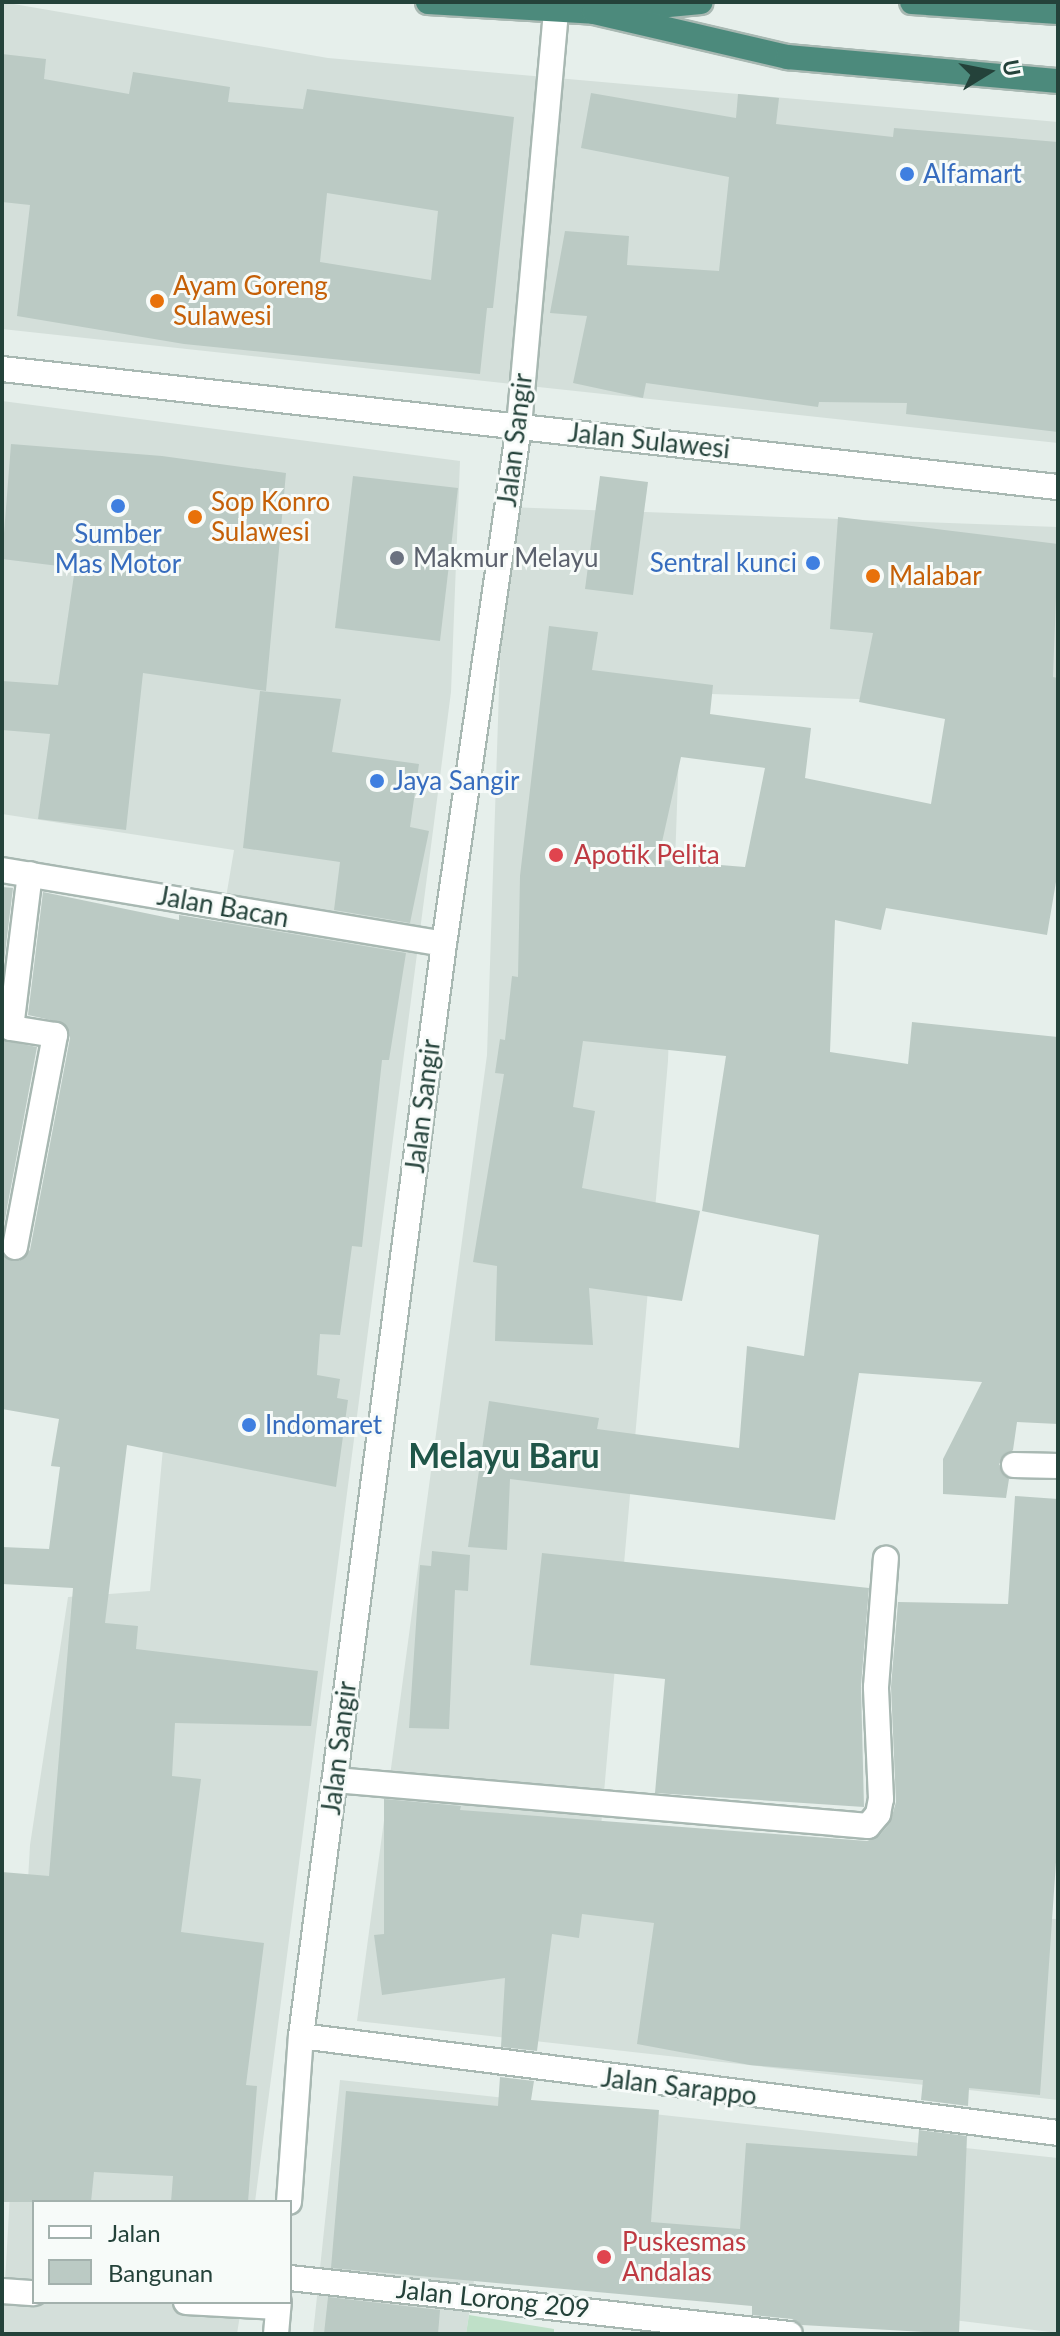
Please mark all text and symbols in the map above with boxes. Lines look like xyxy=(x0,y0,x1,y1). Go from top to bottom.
north arrow xyxy=(948,32,1028,112)
text: U xyxy=(997,57,1027,78)
place label: Alfamart xyxy=(923,158,1022,190)
marker: Alfamart xyxy=(898,165,916,183)
place label: Ayam Goreng Sulawesi xyxy=(173,270,328,332)
marker: Ayam Goreng Sulawesi xyxy=(148,292,166,310)
street label: Jalan Sangir xyxy=(491,372,539,508)
street label: Jalan Sulawesi xyxy=(567,417,731,465)
place label: Sop Konro Sulawesi xyxy=(211,486,330,548)
marker: Sumber Mas Motor xyxy=(109,497,127,515)
marker: Sop Konro Sulawesi xyxy=(186,508,204,526)
place label: Sumber Mas Motor xyxy=(55,518,181,580)
place label: Makmur Melayu xyxy=(413,542,599,574)
place label: Sentral kunci xyxy=(650,547,797,579)
marker: Makmur Melayu xyxy=(388,549,406,567)
marker: Sentral kunci xyxy=(804,554,822,572)
place label: Malabar xyxy=(889,560,982,592)
marker: Malabar xyxy=(864,567,882,585)
place label: Jaya Sangir xyxy=(393,765,519,797)
marker: Jaya Sangir xyxy=(368,772,386,790)
place label: Apotik Pelita xyxy=(574,839,720,871)
marker: Apotik Pelita xyxy=(545,844,567,866)
street label: Jalan Bacan xyxy=(155,880,291,934)
street label: Jalan Sangir xyxy=(399,1038,447,1174)
place label: Indomaret xyxy=(265,1409,382,1441)
marker: Indomaret xyxy=(240,1416,258,1434)
district label: Melayu Baru xyxy=(408,1435,600,1475)
street label: Jalan Sangir xyxy=(315,1680,363,1816)
street label: Jalan Sarappo xyxy=(599,2062,759,2112)
legend xyxy=(32,2200,292,2304)
text: Jalan xyxy=(108,2218,161,2247)
place label: Puskesmas Andalas xyxy=(622,2226,746,2288)
marker: Puskesmas Andalas xyxy=(593,2246,615,2268)
text: Bangunan xyxy=(108,2258,213,2287)
street label: Jalan Lorong 209 xyxy=(395,2273,591,2325)

